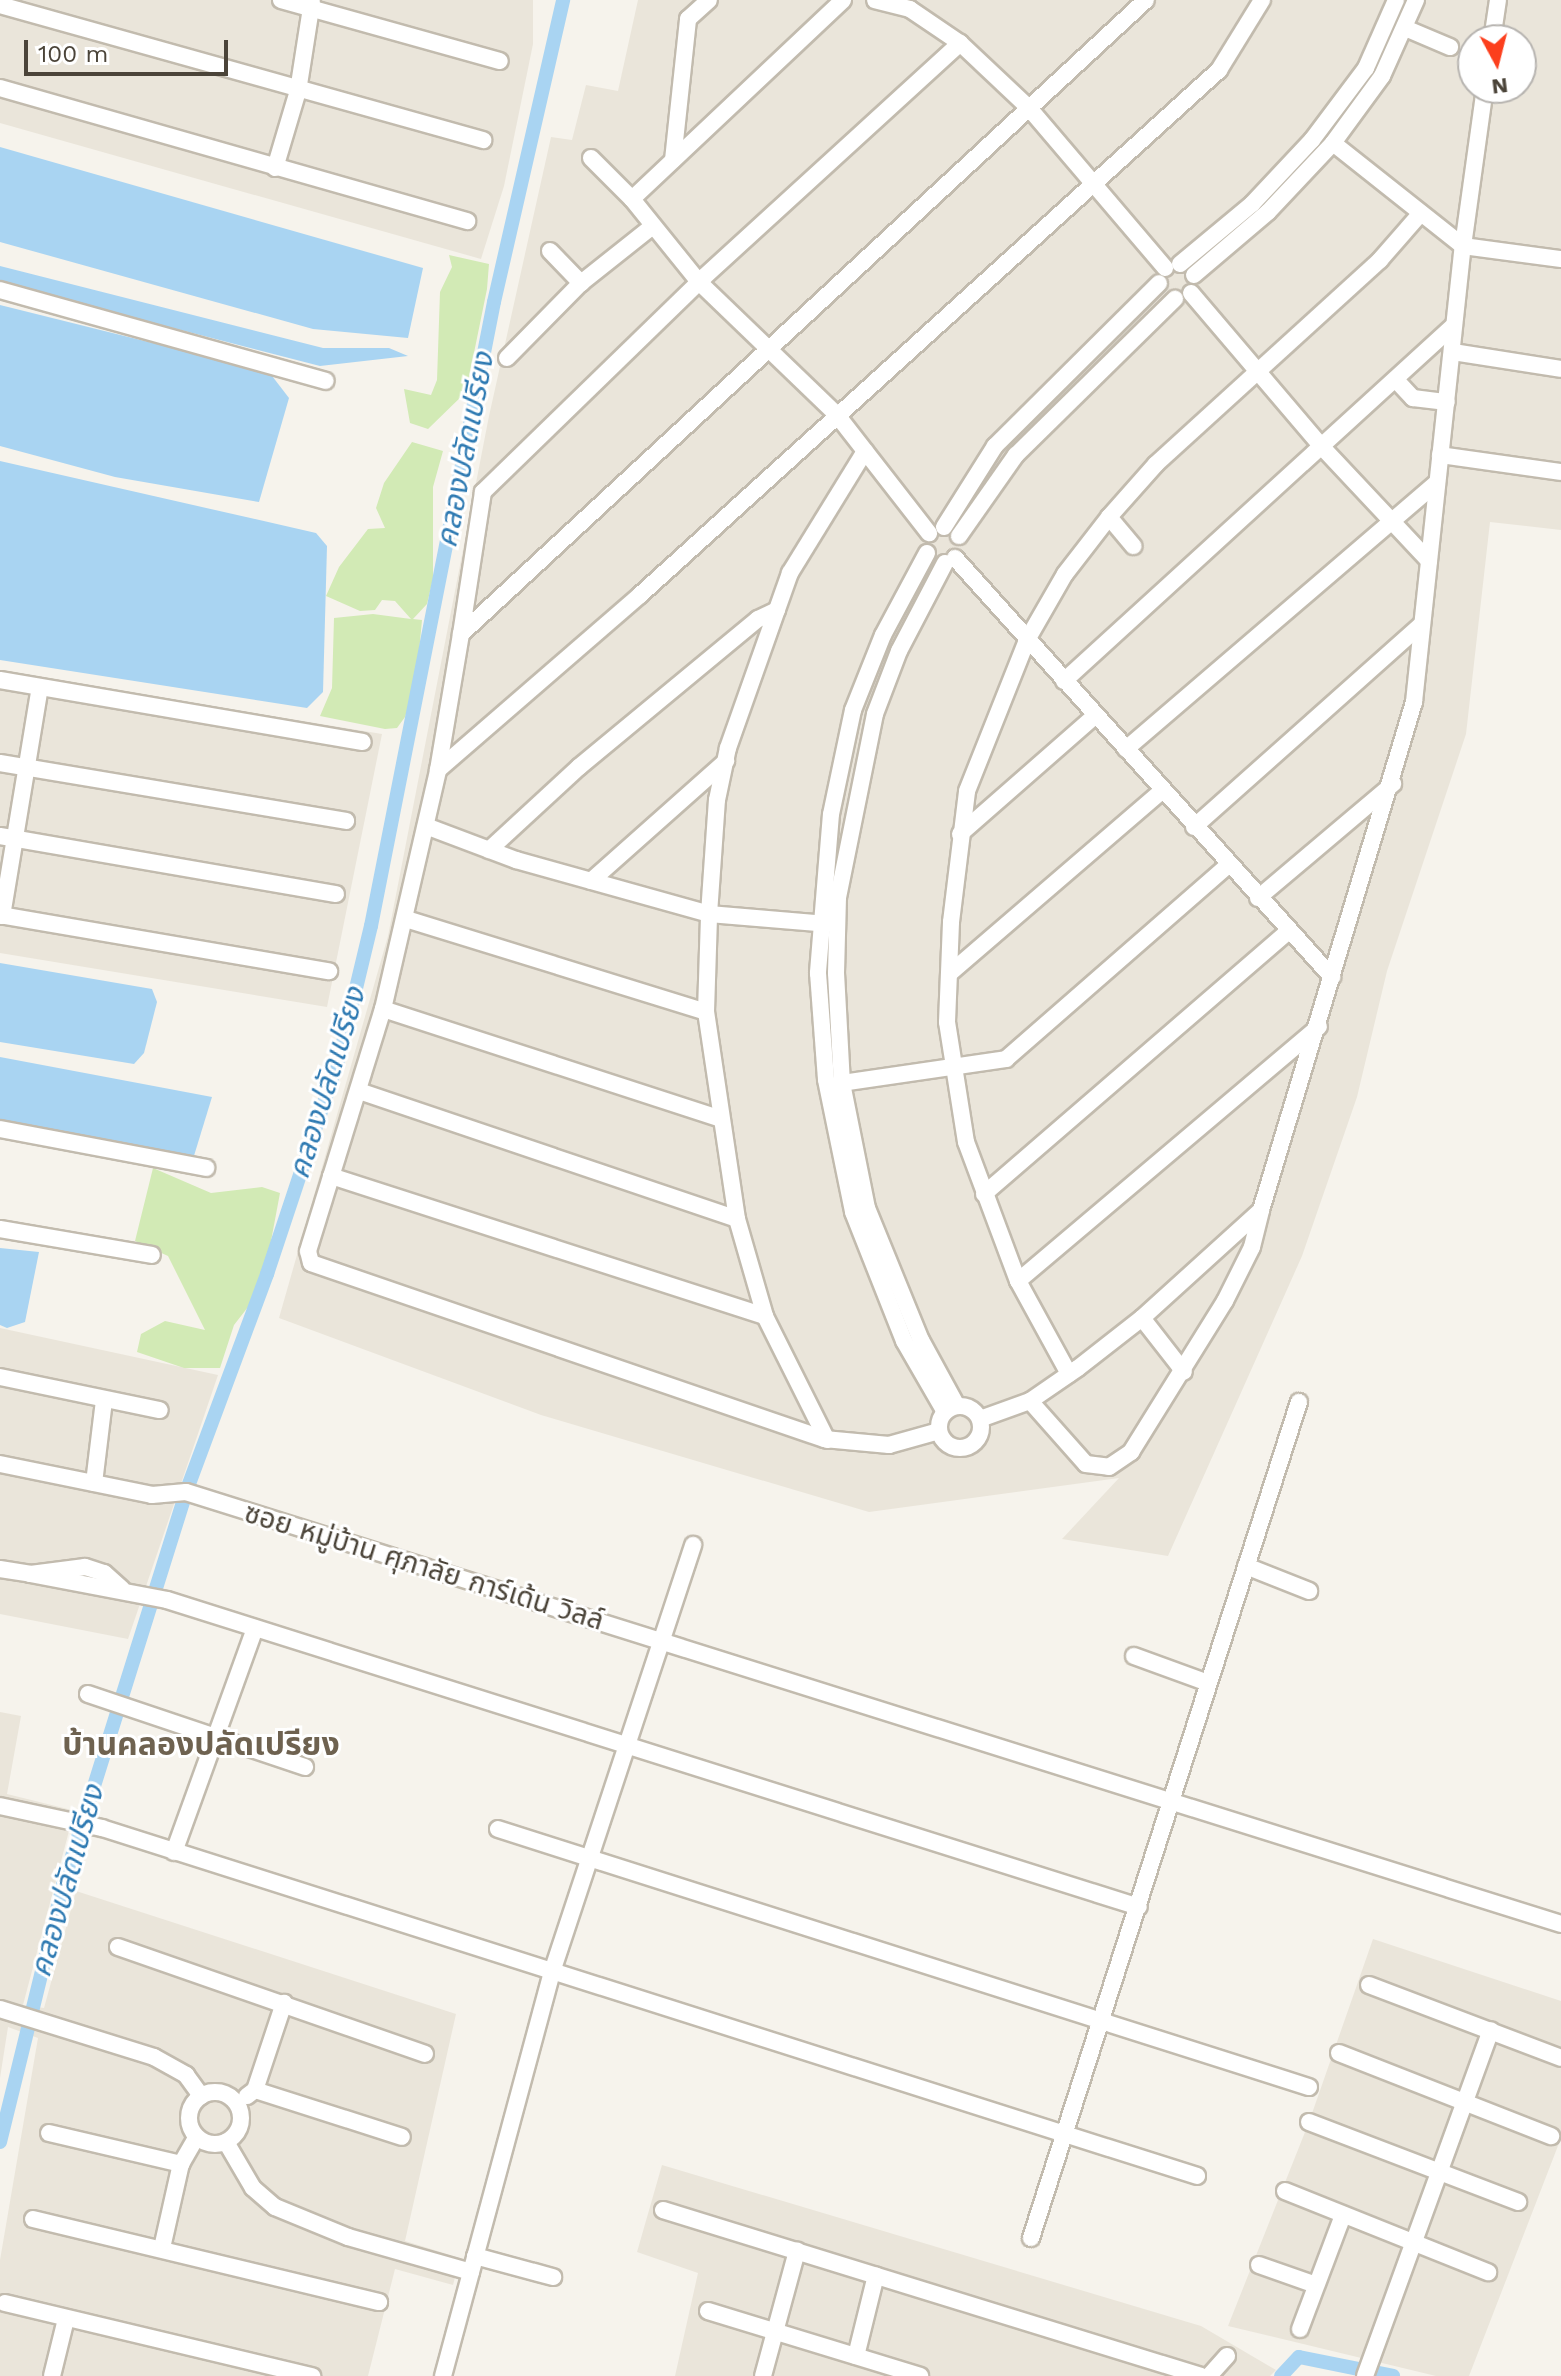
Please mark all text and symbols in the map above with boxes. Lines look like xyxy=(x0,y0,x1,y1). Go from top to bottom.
scale bar xyxy=(28,24,232,74)
north arrow xyxy=(1457,24,1537,104)
text: 100 m xyxy=(38,40,108,68)
text: N xyxy=(1490,73,1509,100)
water label: คลองปลัดเปรียง xyxy=(428,349,502,551)
water label: คลองปลัดเปรียง xyxy=(281,983,373,1183)
street label: ซอย หมู่บ้าน ศุภาลัย การ์เด้น วิลล์ xyxy=(240,1496,608,1638)
district label: บ้านคลองปลัดเปรียง xyxy=(62,1725,340,1763)
water label: คลองปลัดเปรียง xyxy=(22,1781,112,1981)

